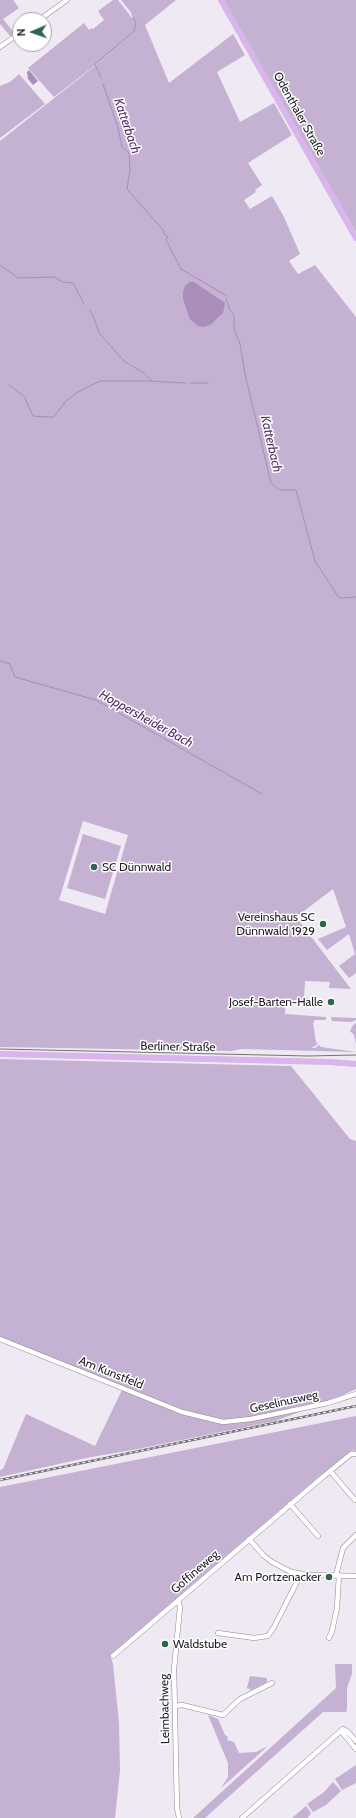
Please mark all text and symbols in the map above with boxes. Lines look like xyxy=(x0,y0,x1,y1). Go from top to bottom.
north arrow xyxy=(12,12,52,52)
text: N xyxy=(14,28,28,37)
street label: Odenthaler Straße xyxy=(270,70,328,158)
water label: Katterbach xyxy=(110,96,144,156)
water label: Katterbach xyxy=(257,414,285,474)
water label: Hoppersheider Bach xyxy=(96,687,196,751)
place label: SC Dünnwald xyxy=(102,860,171,874)
marker: SC Dünnwald xyxy=(89,862,99,872)
place label: Vereinshaus SC Dünnwald 1929 xyxy=(236,910,315,938)
marker: Vereinshaus SC Dünnwald 1929 xyxy=(318,919,328,929)
place label: Josef-Barten-Halle xyxy=(229,995,323,1009)
marker: Josef-Barten-Halle xyxy=(326,997,336,1007)
street label: Berliner Straße xyxy=(140,1039,216,1055)
street label: Am Kunstfeld xyxy=(77,1353,145,1393)
street label: Geselinusweg xyxy=(249,1388,319,1416)
street label: Goffineweg xyxy=(168,1547,222,1597)
place label: Am Portzenacker xyxy=(235,1570,321,1584)
marker: Am Portzenacker xyxy=(324,1572,334,1582)
place label: Waldstube xyxy=(173,1637,227,1651)
marker: Waldstube xyxy=(160,1639,170,1649)
street label: Leimbachweg xyxy=(157,1674,173,1744)

